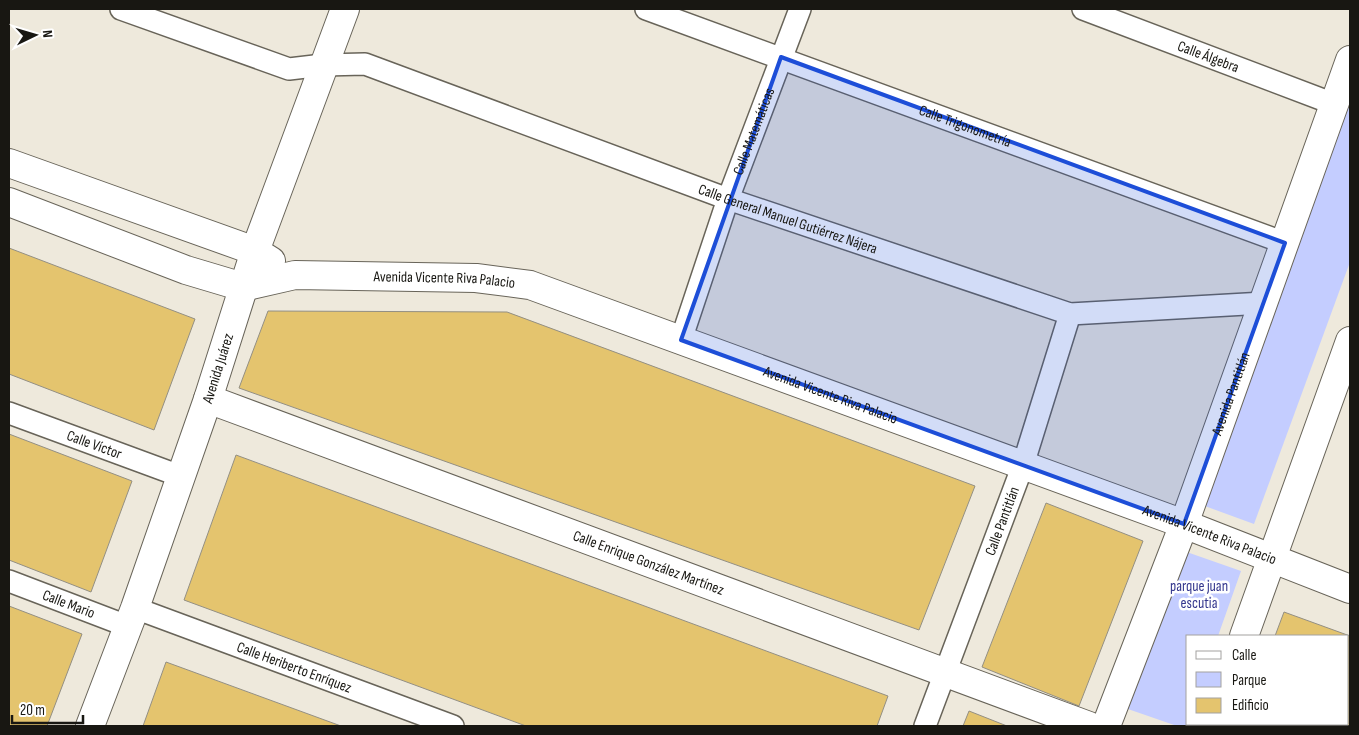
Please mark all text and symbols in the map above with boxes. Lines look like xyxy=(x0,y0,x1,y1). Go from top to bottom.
north arrow xyxy=(10,10,60,60)
text: N xyxy=(39,29,56,38)
street label: Calle Álgebra xyxy=(1175,36,1242,77)
street label: Calle Matemáticas xyxy=(728,85,779,178)
street label: Calle Trigonometría xyxy=(917,100,1014,152)
street label: Calle General Manuel Gutiérrez Nájera xyxy=(696,179,880,258)
street label: Avenida Vicente Riva Palacio xyxy=(373,267,516,292)
street label: Avenida Juárez xyxy=(197,330,238,407)
street label: Avenida Pantitlán xyxy=(1207,349,1254,439)
street label: Avenida Vicente Riva Palacio xyxy=(760,361,900,428)
street label: Calle Víctor xyxy=(64,426,125,464)
street label: Calle Pantitlán xyxy=(980,484,1024,558)
street label: Avenida Vicente Riva Palacio xyxy=(1139,500,1279,569)
street label: Calle Enrique González Martínez xyxy=(570,526,727,599)
park label: parque juan escutia xyxy=(1170,577,1228,613)
street label: Calle Mario xyxy=(40,585,98,622)
legend xyxy=(1186,635,1349,725)
street label: Calle Heriberto Enríquez xyxy=(234,637,355,697)
text: Calle xyxy=(1232,646,1256,665)
text: Parque xyxy=(1232,671,1267,690)
scale bar xyxy=(12,692,84,724)
text: Edificio xyxy=(1232,696,1269,715)
text: 20 m xyxy=(20,701,45,720)

